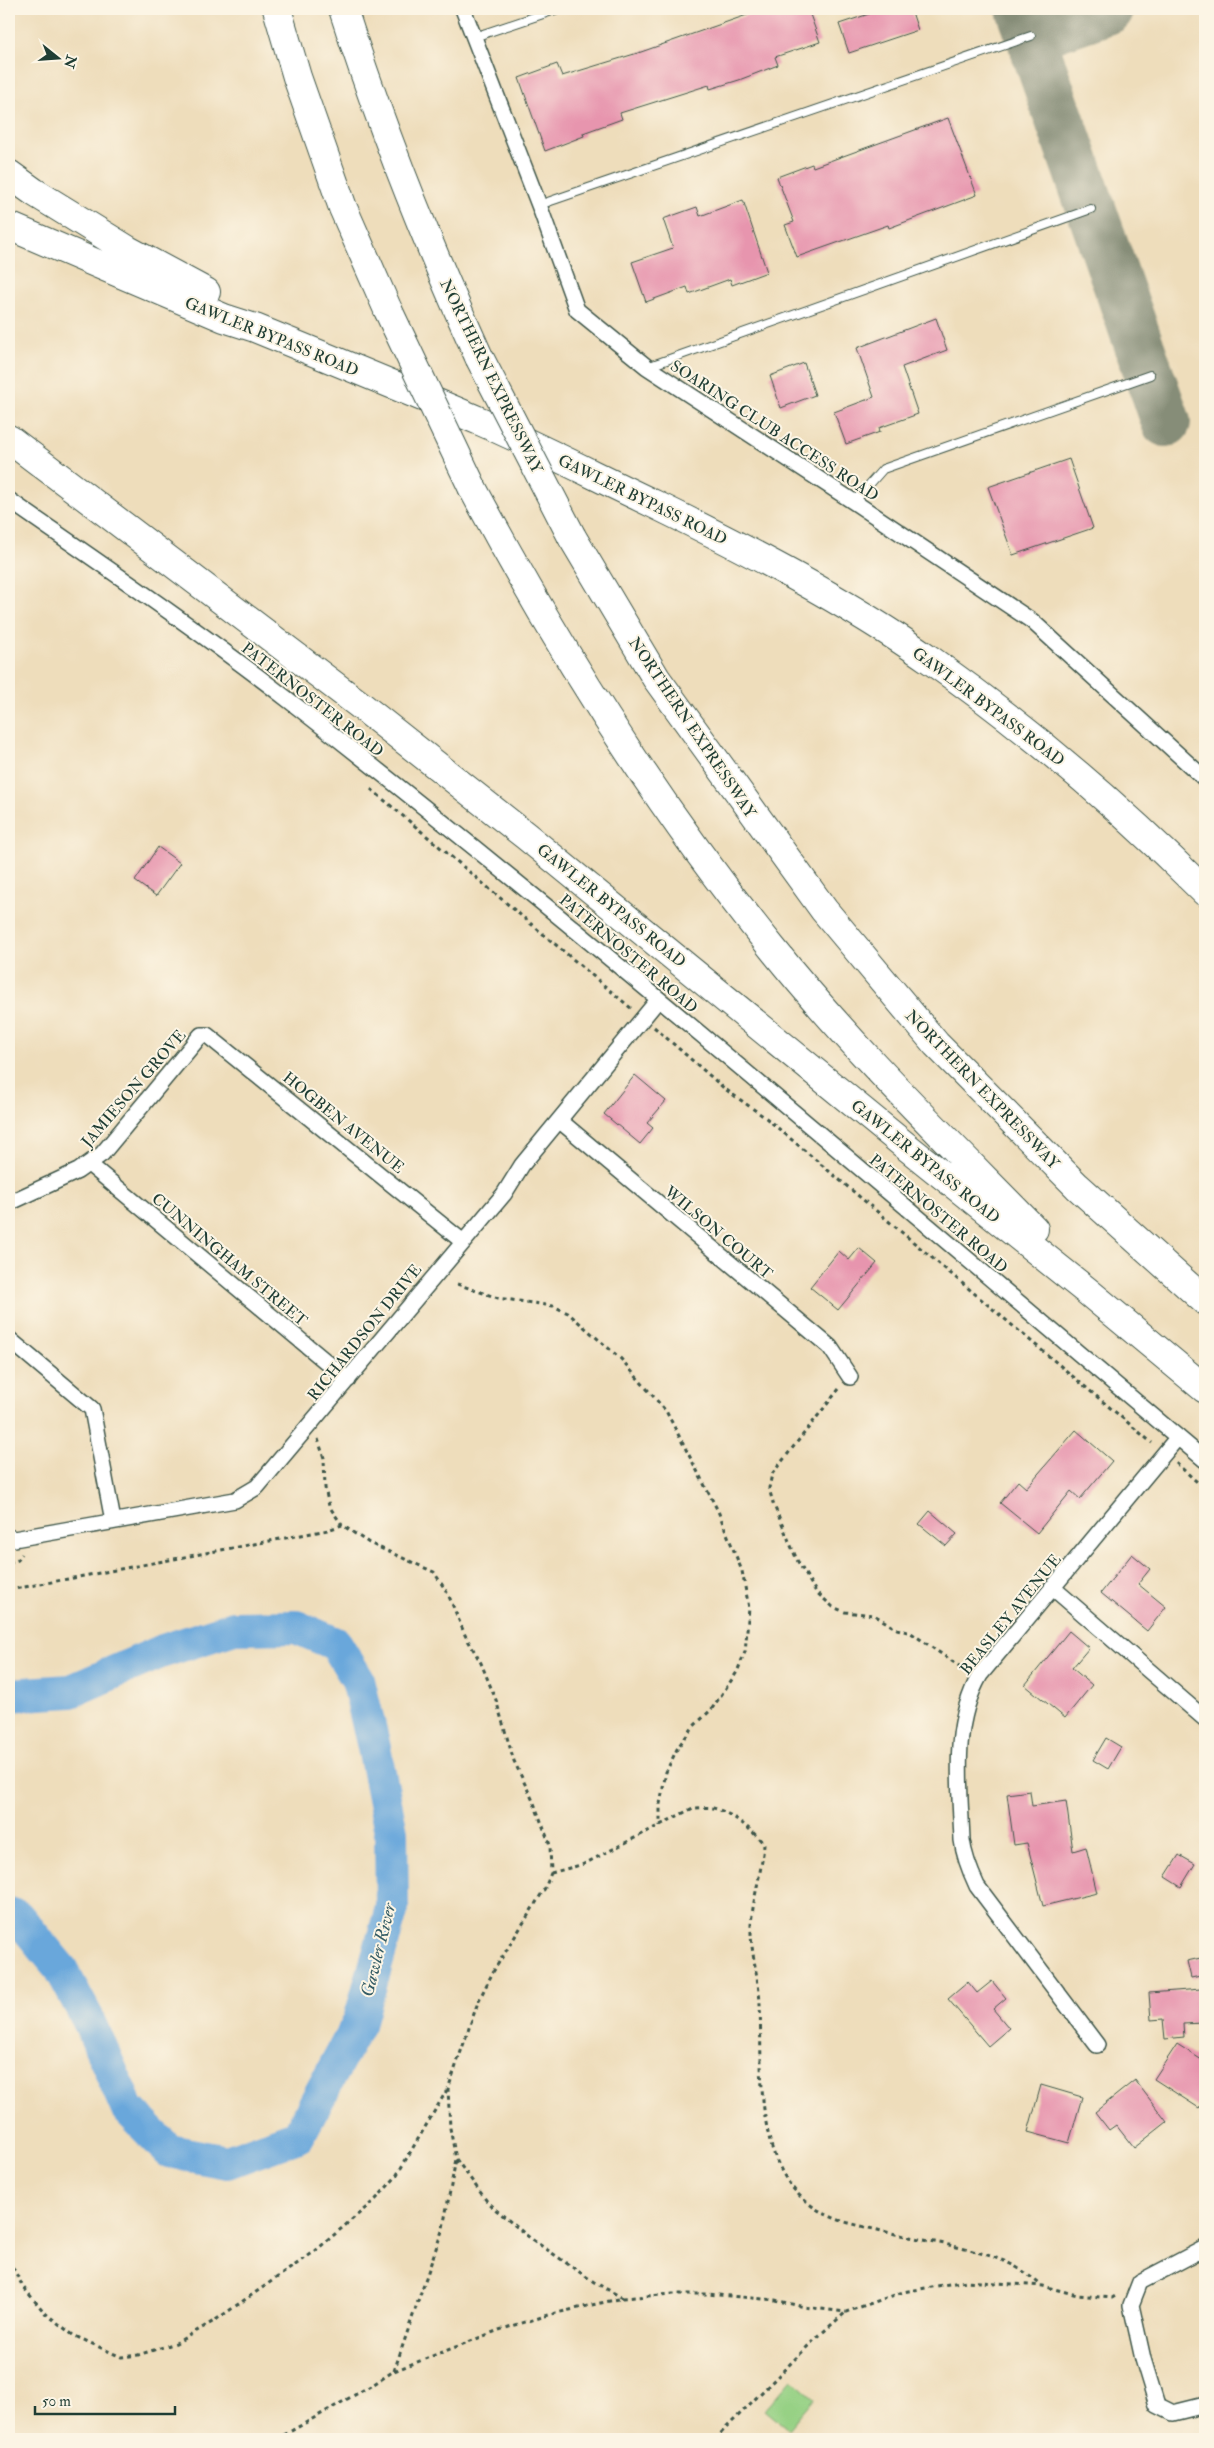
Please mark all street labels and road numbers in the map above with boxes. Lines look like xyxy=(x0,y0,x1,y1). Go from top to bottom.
street label: NORTHERN EXPRESSWAY xyxy=(435,276,547,478)
street label: GAWLER BYPASS ROAD xyxy=(182,293,361,381)
street label: SOARING CLUB ACCESS ROAD xyxy=(667,356,882,506)
street label: GAWLER BYPASS ROAD xyxy=(555,450,730,550)
street label: NORTHERN EXPRESSWAY xyxy=(624,633,761,823)
street label: PATERNOSTER ROAD xyxy=(237,638,387,761)
street label: GAWLER BYPASS ROAD xyxy=(908,643,1069,771)
street label: GAWLER BYPASS ROAD xyxy=(533,840,690,972)
street label: PATERNOSTER ROAD xyxy=(555,890,702,1018)
street label: NORTHERN EXPRESSWAY xyxy=(901,1006,1064,1174)
street label: JAMIESON GROVE xyxy=(77,1026,191,1153)
street label: HOGBEN AVENUE xyxy=(279,1068,408,1178)
street label: GAWLER BYPASS ROAD xyxy=(847,1096,1004,1228)
street label: PATERNOSTER ROAD xyxy=(865,1150,1012,1278)
street label: WILSON COURT xyxy=(660,1181,776,1284)
street label: CUNNINGHAM STREET xyxy=(147,1189,311,1331)
street label: RICHARDSON DRIVE xyxy=(303,1260,426,1405)
street label: BEASLEY AVENUE xyxy=(956,1550,1066,1679)

